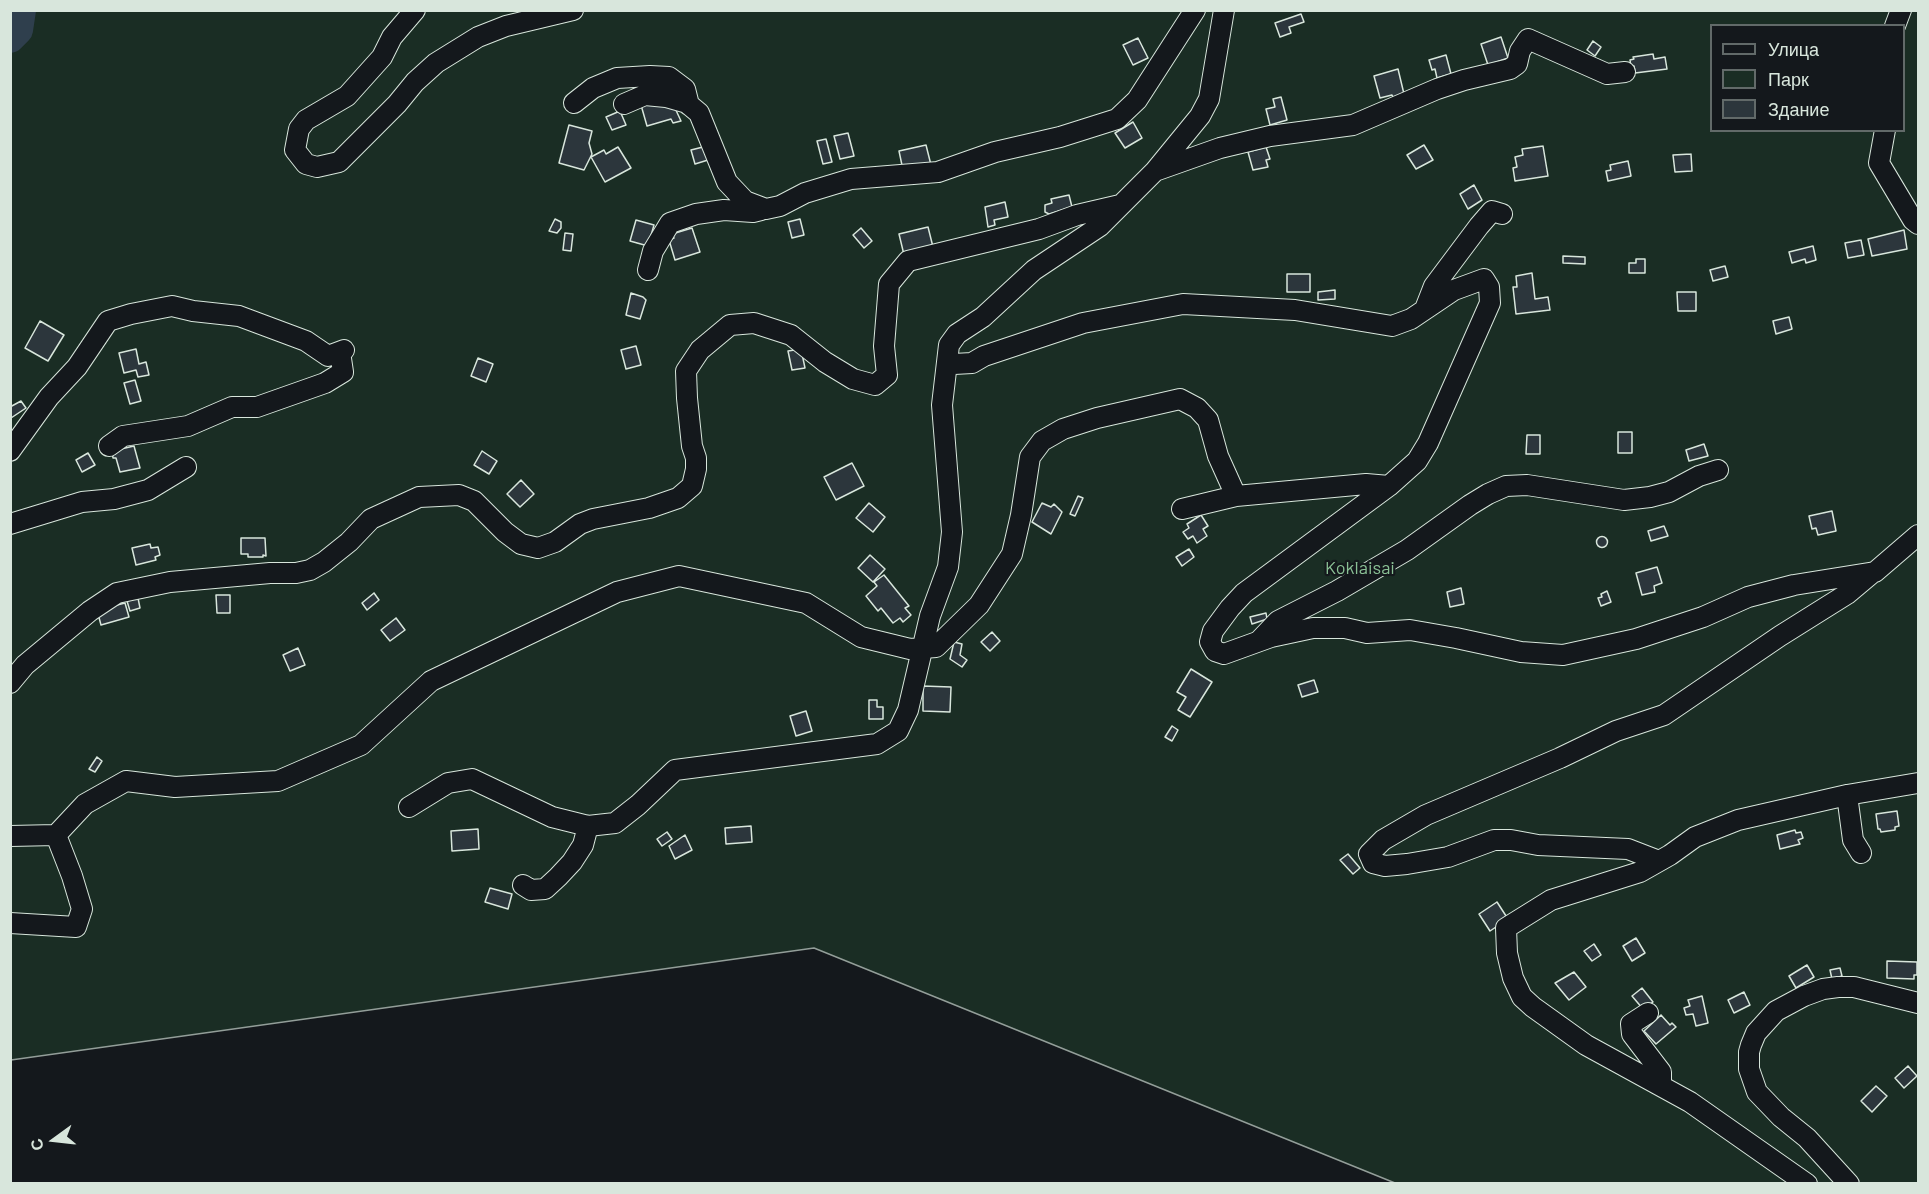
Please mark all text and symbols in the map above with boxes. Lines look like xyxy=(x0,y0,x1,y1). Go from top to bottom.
legend xyxy=(1710,24,1905,132)
text: Улица xyxy=(1768,38,1819,60)
text: Парк xyxy=(1768,68,1809,90)
text: Здание xyxy=(1768,98,1829,120)
park label: Koklaisai xyxy=(1325,557,1395,579)
north arrow xyxy=(24,1110,84,1170)
text: С xyxy=(25,1137,47,1153)

